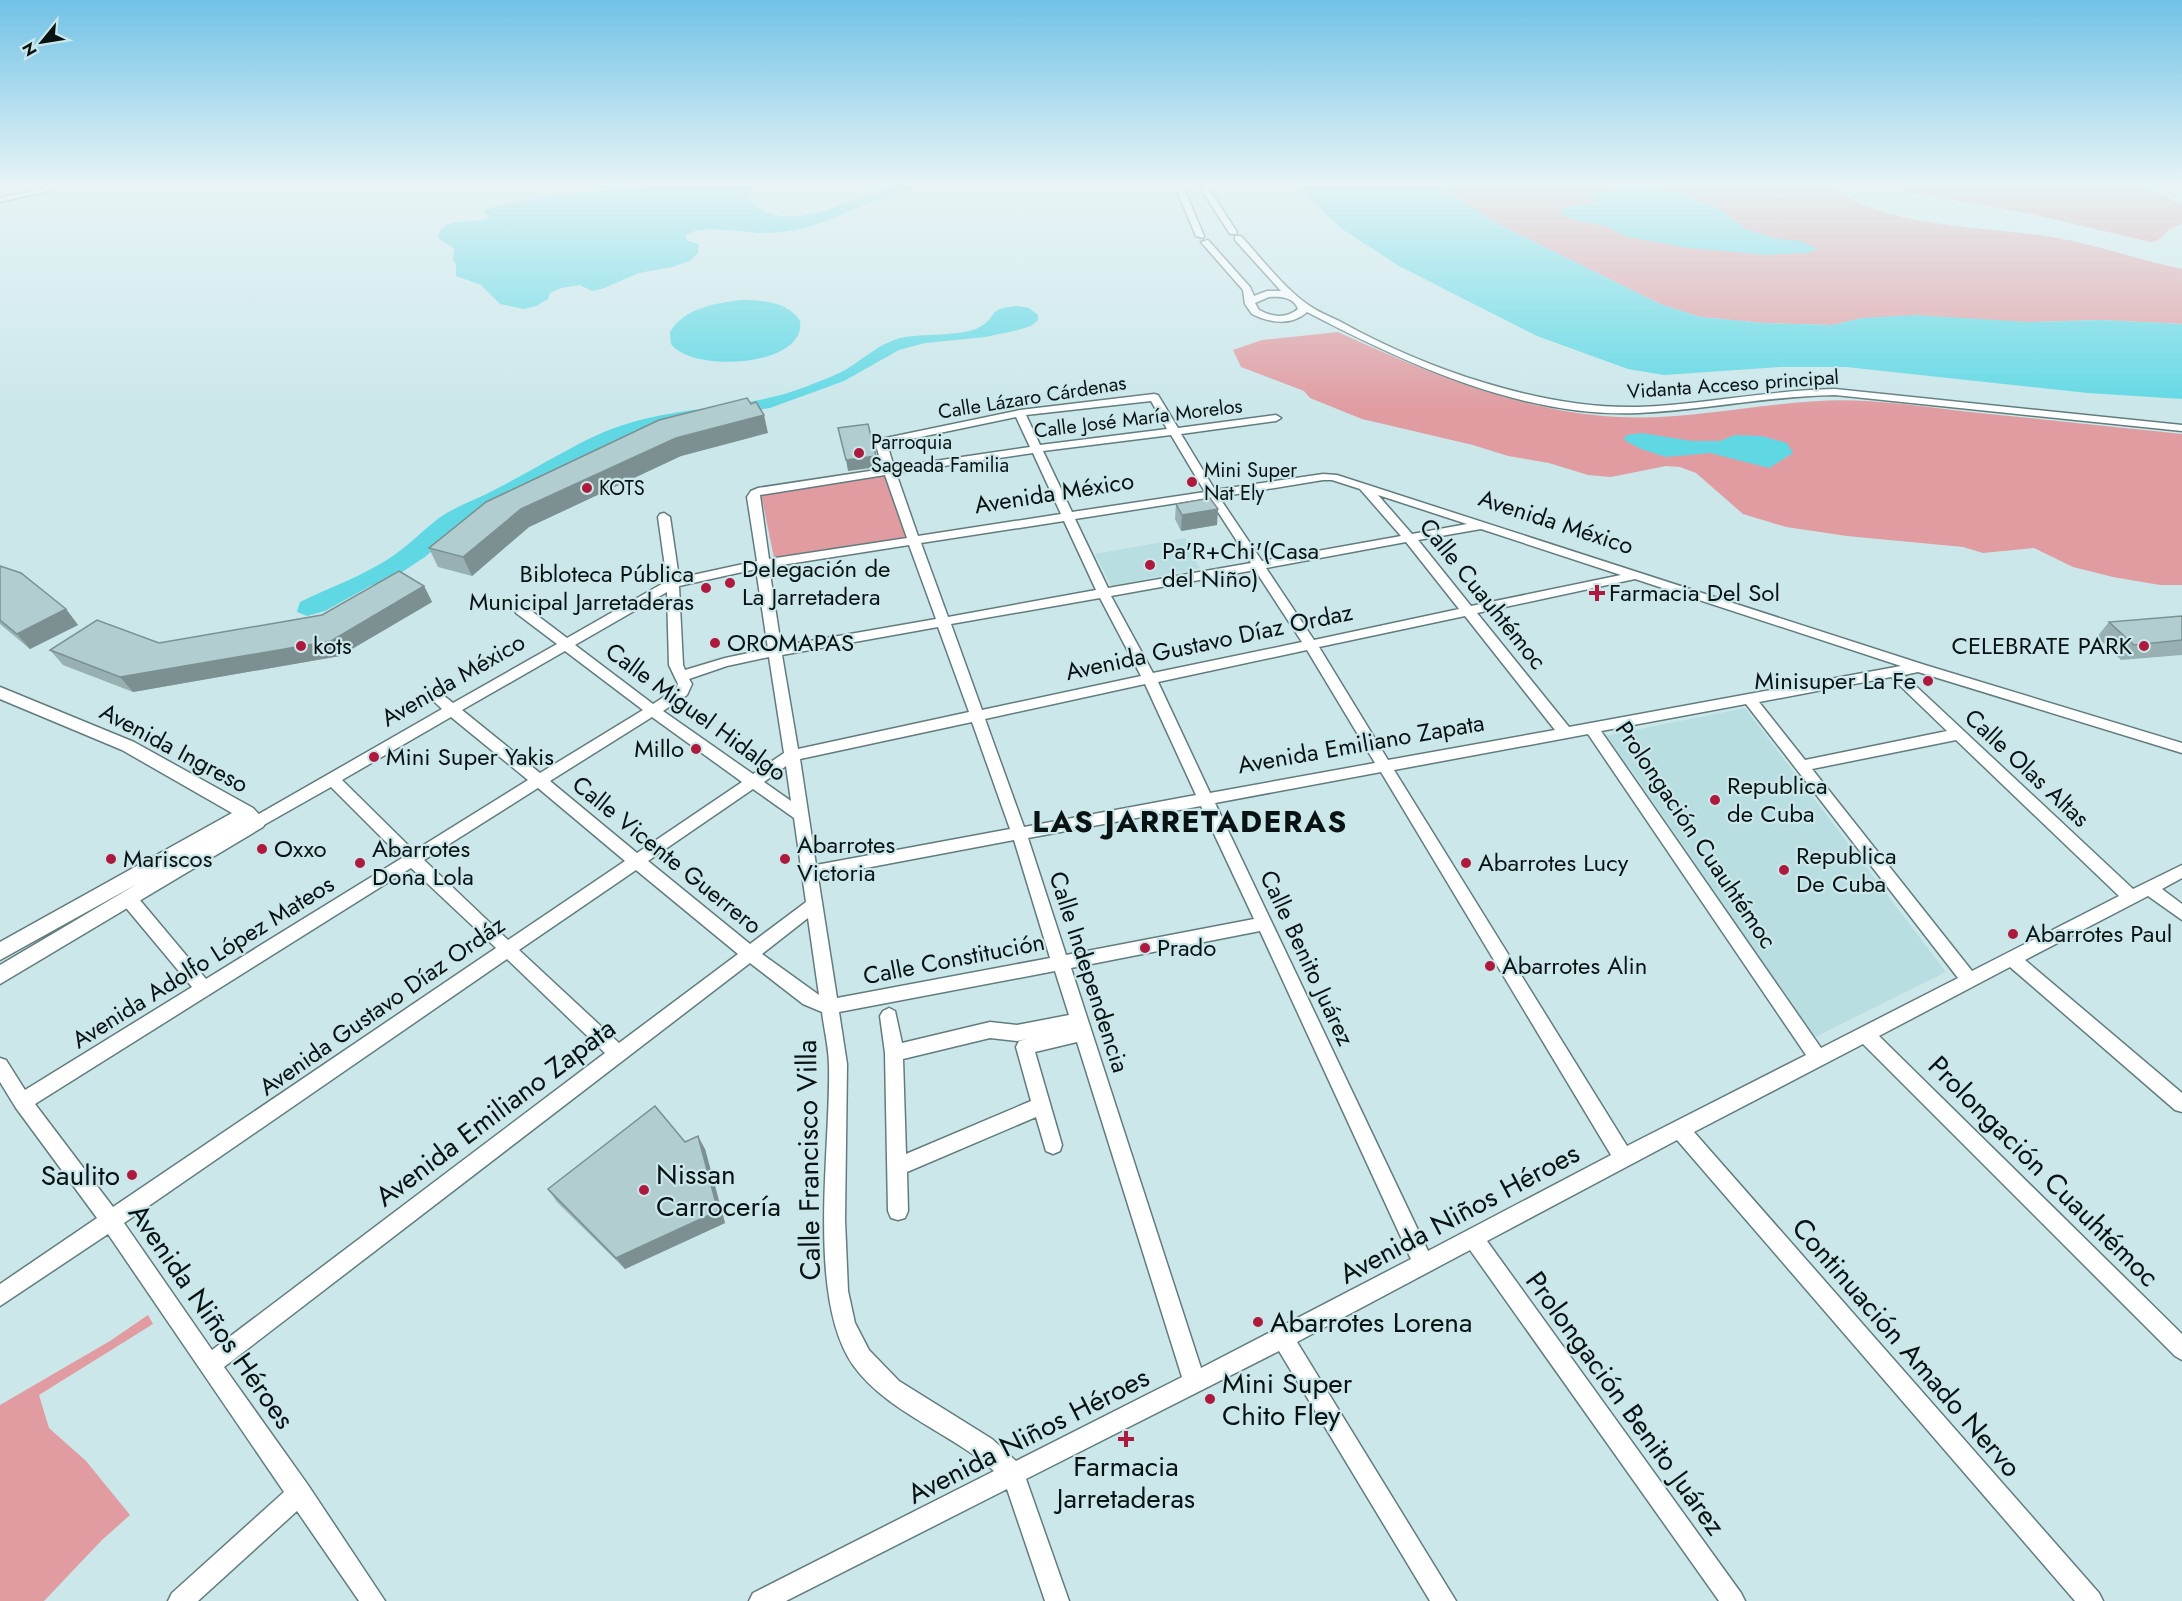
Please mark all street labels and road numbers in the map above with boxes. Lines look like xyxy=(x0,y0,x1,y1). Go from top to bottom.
street label: Vidanta Acceso principal xyxy=(1626,363,1840,406)
street label: Calle Lázaro Cárdenas xyxy=(936,368,1128,427)
street label: Calle José María Morelos xyxy=(1032,391,1244,446)
street label: Avenida México xyxy=(972,463,1136,522)
street label: Avenida México xyxy=(1474,480,1638,563)
street label: Calle Cuauhtémoc xyxy=(1411,510,1555,677)
street label: Avenida Gustavo Díaz Ordaz xyxy=(1062,594,1356,689)
street label: Avenida México xyxy=(374,624,531,735)
street label: Calle Miguel Hidalgo xyxy=(598,634,794,789)
street label: Avenida Ingreso xyxy=(94,694,255,801)
street label: Calle Olas Altas xyxy=(1957,700,2098,835)
street label: Avenida Emiliano Zapata xyxy=(1235,705,1487,782)
street label: Prolongación Cuauhtémoc xyxy=(1607,714,1786,956)
street label: Calle Vicente Guerrero xyxy=(565,767,770,942)
street label: Calle Benito Juárez xyxy=(1251,864,1363,1051)
street label: Avenida Adolfo López Mateos xyxy=(65,866,341,1057)
street label: Calle Independencia xyxy=(1040,867,1139,1077)
street label: Avenida Gustavo Díaz Ordáz xyxy=(252,907,512,1104)
street label: Calle Constitución xyxy=(860,924,1048,993)
street label: Avenida Emiliano Zapata xyxy=(367,1008,624,1217)
street label: Calle Francisco Villa xyxy=(786,1039,831,1281)
street label: Prolongación Cuauhtémoc xyxy=(1919,1046,2169,1296)
street label: Avenida Niños Héroes xyxy=(1332,1133,1587,1294)
street label: Avenida Niños Héroes xyxy=(118,1195,305,1437)
street label: Continuación Amado Nervo xyxy=(1782,1208,2031,1486)
street label: Prolongación Benito Juárez xyxy=(1516,1263,1736,1544)
street label: Avenida Niños Héroes xyxy=(900,1357,1156,1514)

